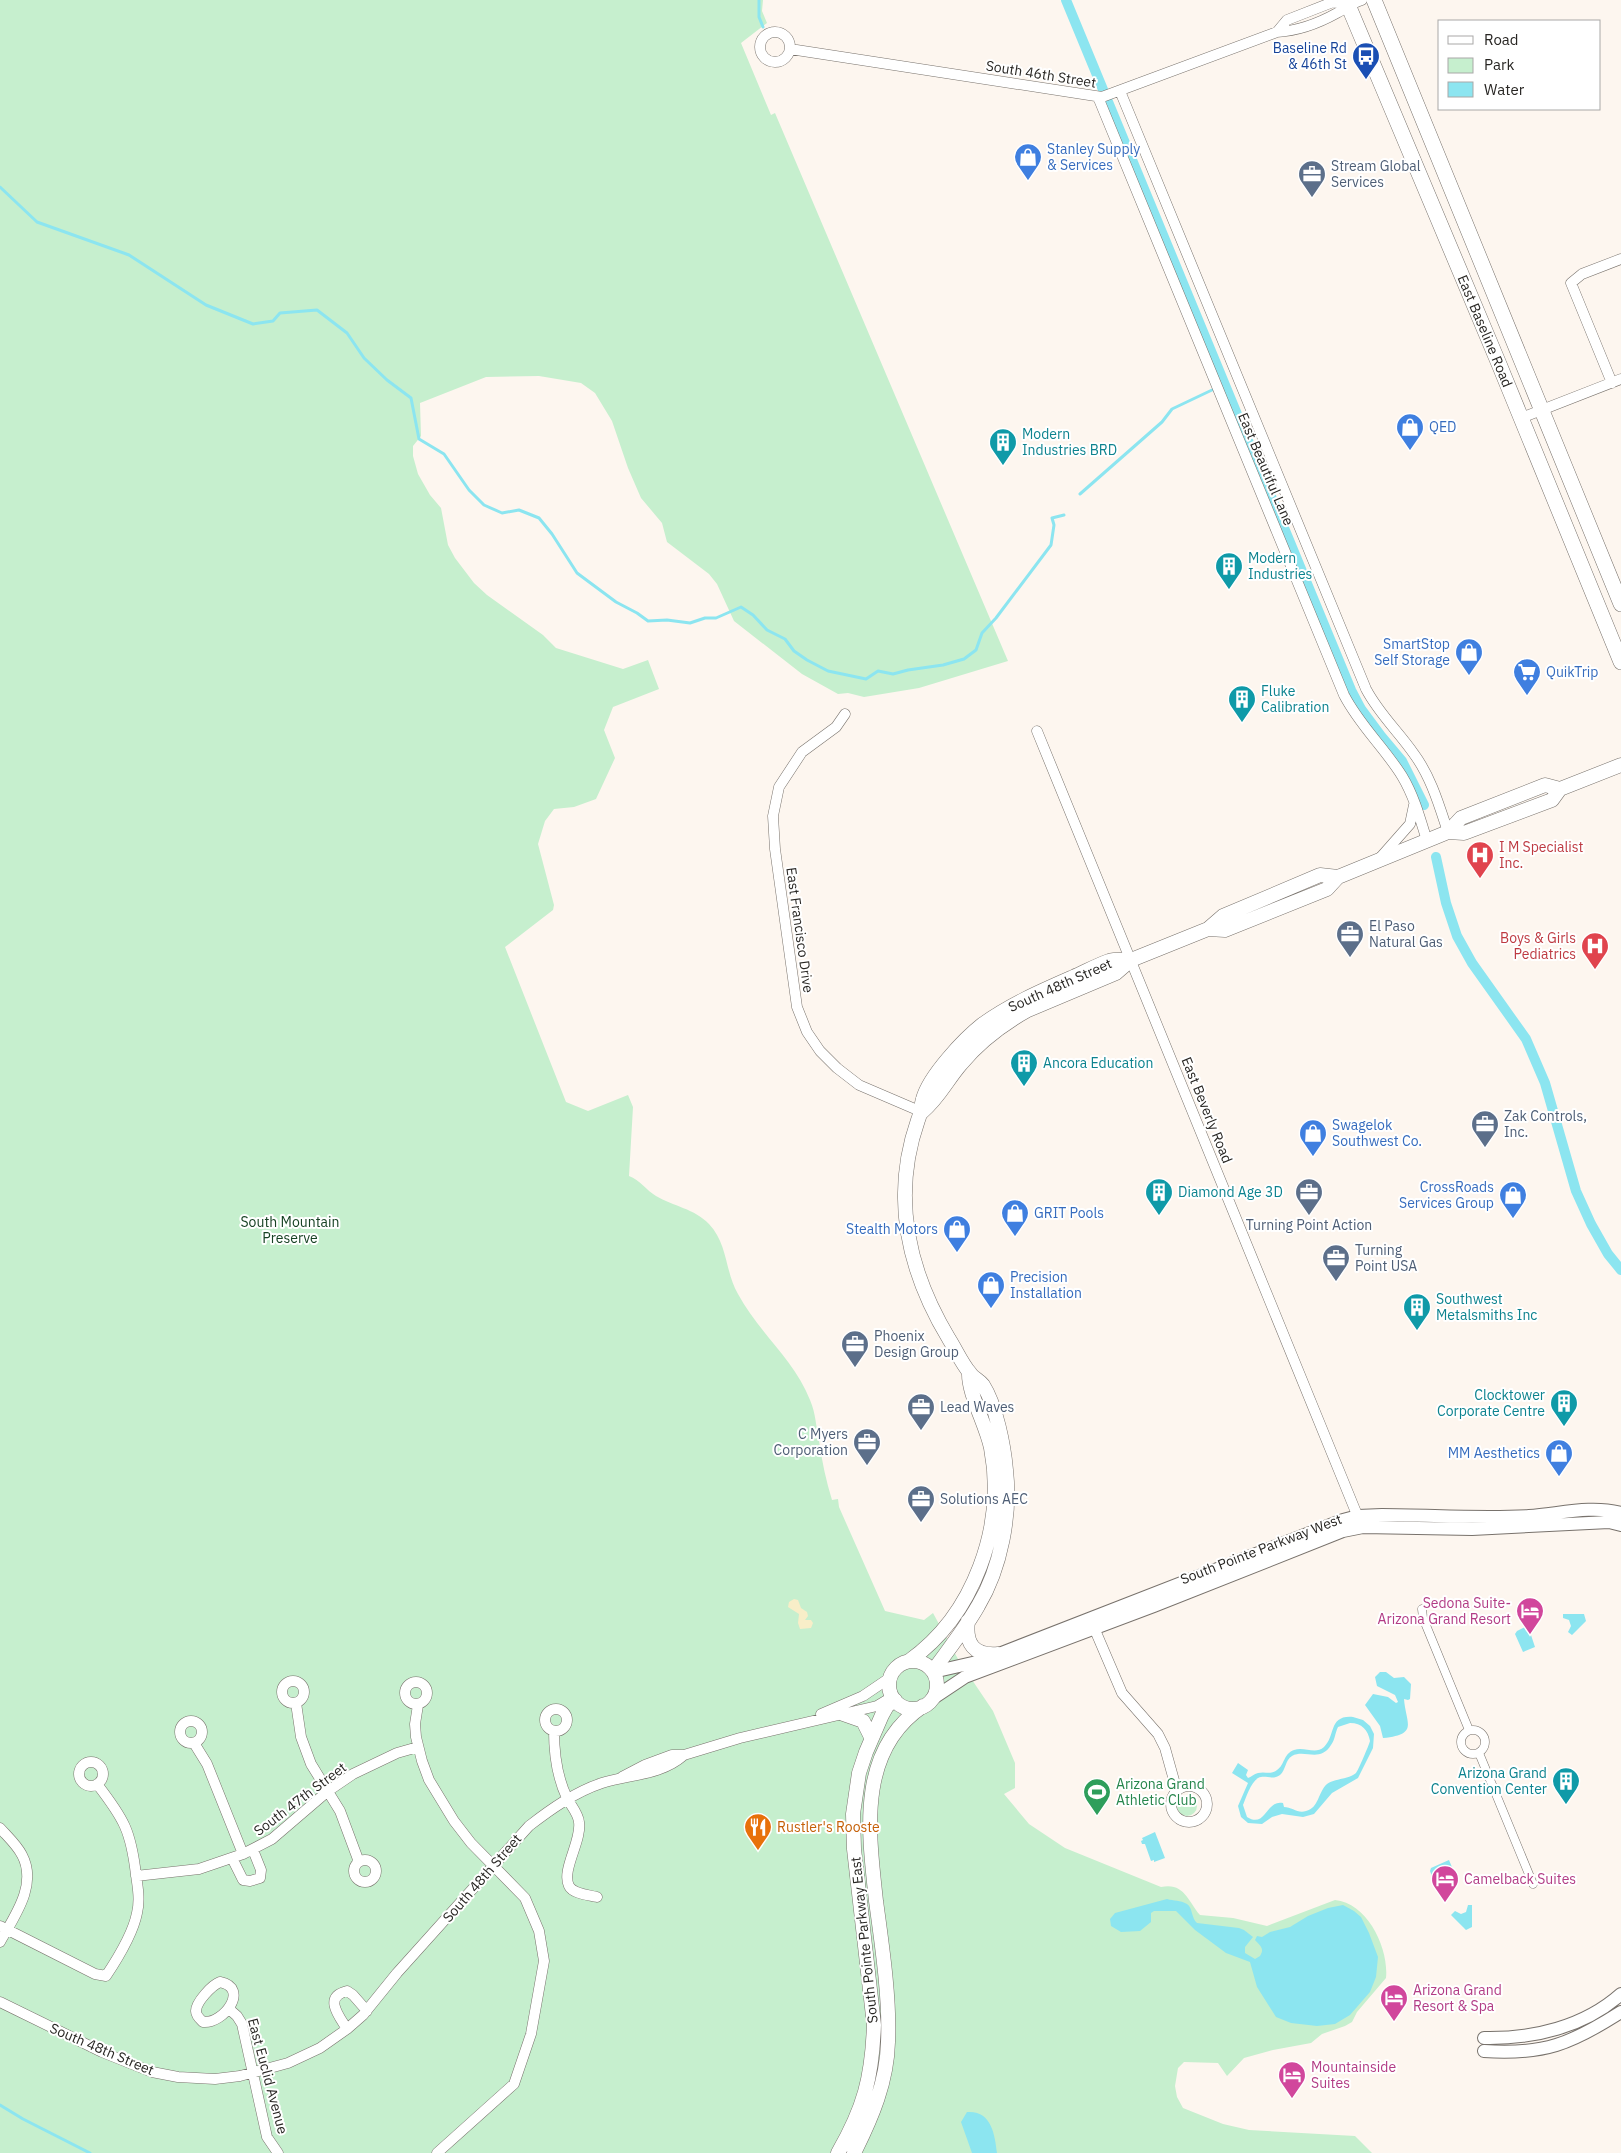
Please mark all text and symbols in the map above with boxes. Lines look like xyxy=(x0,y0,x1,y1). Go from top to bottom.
legend xyxy=(1438,20,1601,110)
text: Road xyxy=(1484,30,1519,49)
place label: Baseline Rd & 46th St xyxy=(1273,39,1347,73)
bus stop icon: Baseline Rd & 46th St xyxy=(1351,41,1381,80)
text: Park xyxy=(1484,55,1514,74)
street label: South 46th Street xyxy=(985,56,1098,92)
text: Water xyxy=(1484,80,1525,99)
place label: Stanley Supply & Services xyxy=(1047,140,1140,174)
shop icon: Stanley Supply & Services xyxy=(1013,142,1043,181)
place label: Stream Global Services xyxy=(1331,157,1421,191)
office icon: Stream Global Services xyxy=(1297,159,1327,198)
street label: East Baseline Road xyxy=(1454,272,1517,390)
street label: East Beautiful Lane xyxy=(1234,410,1298,528)
shop icon: QED xyxy=(1395,412,1425,451)
place label: QED xyxy=(1429,418,1456,436)
place label: Modern Industries BRD xyxy=(1022,425,1117,459)
building icon: Modern Industries BRD xyxy=(988,427,1018,466)
place label: Modern Industries xyxy=(1248,549,1313,583)
building icon: Modern Industries xyxy=(1214,551,1244,590)
place label: SmartStop Self Storage xyxy=(1374,635,1450,669)
shop icon: SmartStop Self Storage xyxy=(1454,637,1484,676)
supermarket icon: QuikTrip xyxy=(1512,657,1542,696)
place label: QuikTrip xyxy=(1546,663,1598,681)
place label: Fluke Calibration xyxy=(1261,682,1329,716)
building icon: Fluke Calibration xyxy=(1227,684,1257,723)
place label: I M Specialist Inc. xyxy=(1499,838,1584,872)
hospital icon: I M Specialist Inc. xyxy=(1465,840,1495,879)
street label: East Francisco Drive xyxy=(782,866,818,994)
place label: El Paso Natural Gas xyxy=(1369,917,1443,951)
office icon: El Paso Natural Gas xyxy=(1335,919,1365,958)
place label: Boys & Girls Pediatrics xyxy=(1500,929,1576,963)
hospital icon: Boys & Girls Pediatrics xyxy=(1580,931,1610,970)
street label: South 48th Street xyxy=(1005,954,1115,1016)
building icon: Ancora Education xyxy=(1009,1048,1039,1087)
place label: Ancora Education xyxy=(1043,1054,1153,1072)
street label: East Beverly Road xyxy=(1177,1054,1237,1166)
place label: Zak Controls, Inc. xyxy=(1504,1107,1587,1141)
office icon: Zak Controls, Inc. xyxy=(1470,1109,1500,1148)
place label: Swagelok Southwest Co. xyxy=(1332,1116,1422,1150)
shop icon: Swagelok Southwest Co. xyxy=(1298,1118,1328,1157)
building icon: Diamond Age 3D xyxy=(1144,1177,1174,1216)
office icon: Turning Point Action xyxy=(1294,1177,1324,1216)
place label: CrossRoads Services Group xyxy=(1399,1178,1494,1212)
shop icon: CrossRoads Services Group xyxy=(1498,1180,1528,1219)
place label: Diamond Age 3D xyxy=(1178,1183,1283,1201)
shop icon: GRIT Pools xyxy=(1000,1198,1030,1237)
place label: GRIT Pools xyxy=(1034,1204,1104,1222)
park label: South Mountain Preserve xyxy=(240,1213,340,1247)
shop icon: Stealth Motors xyxy=(942,1214,972,1253)
place label: Turning Point Action xyxy=(1246,1216,1372,1234)
place label: Stealth Motors xyxy=(846,1220,938,1238)
place label: Turning Point USA xyxy=(1355,1241,1417,1275)
office icon: Turning Point USA xyxy=(1321,1243,1351,1282)
place label: Precision Installation xyxy=(1010,1268,1082,1302)
shop icon: Precision Installation xyxy=(976,1270,1006,1309)
place label: Southwest Metalsmiths Inc xyxy=(1436,1290,1537,1324)
building icon: Southwest Metalsmiths Inc xyxy=(1402,1292,1432,1331)
place label: Phoenix Design Group xyxy=(874,1327,959,1361)
office icon: Phoenix Design Group xyxy=(840,1329,870,1368)
place label: Clocktower Corporate Centre xyxy=(1437,1386,1545,1420)
building icon: Clocktower Corporate Centre xyxy=(1549,1388,1579,1427)
office icon: Lead Waves xyxy=(906,1392,936,1431)
place label: Lead Waves xyxy=(940,1398,1015,1416)
place label: C Myers Corporation xyxy=(774,1425,848,1459)
office icon: C Myers Corporation xyxy=(852,1427,882,1466)
shop icon: MM Aesthetics xyxy=(1544,1438,1574,1477)
place label: MM Aesthetics xyxy=(1448,1444,1540,1462)
office icon: Solutions AEC xyxy=(906,1484,936,1523)
place label: Solutions AEC xyxy=(940,1490,1028,1508)
street label: South Pointe Parkway West xyxy=(1178,1510,1344,1588)
place label: Sedona Suite- Arizona Grand Resort xyxy=(1378,1594,1511,1628)
hotel icon: Sedona Suite- Arizona Grand Resort xyxy=(1515,1596,1545,1635)
street label: South 47th Street xyxy=(250,1758,350,1840)
place label: Arizona Grand Convention Center xyxy=(1431,1764,1547,1798)
building icon: Arizona Grand Convention Center xyxy=(1551,1766,1581,1805)
place label: Arizona Grand Athletic Club xyxy=(1116,1775,1205,1809)
sports icon: Arizona Grand Athletic Club xyxy=(1082,1777,1112,1816)
restaurant icon: Rustler's Rooste xyxy=(743,1812,773,1851)
place label: Rustler's Rooste xyxy=(777,1818,880,1836)
street label: South 48th Street xyxy=(439,1830,525,1926)
street label: South Pointe Parkway East xyxy=(846,1856,882,2024)
hotel icon: Camelback Suites xyxy=(1430,1864,1460,1903)
place label: Camelback Suites xyxy=(1464,1870,1576,1888)
place label: Arizona Grand Resort & Spa xyxy=(1413,1981,1502,2015)
hotel icon: Arizona Grand Resort & Spa xyxy=(1379,1983,1409,2022)
street label: East Euclid Avenue xyxy=(244,2016,292,2136)
street label: South 48th Street xyxy=(47,2019,157,2079)
place label: Mountainside Suites xyxy=(1311,2058,1396,2092)
hotel icon: Mountainside Suites xyxy=(1277,2060,1307,2099)

